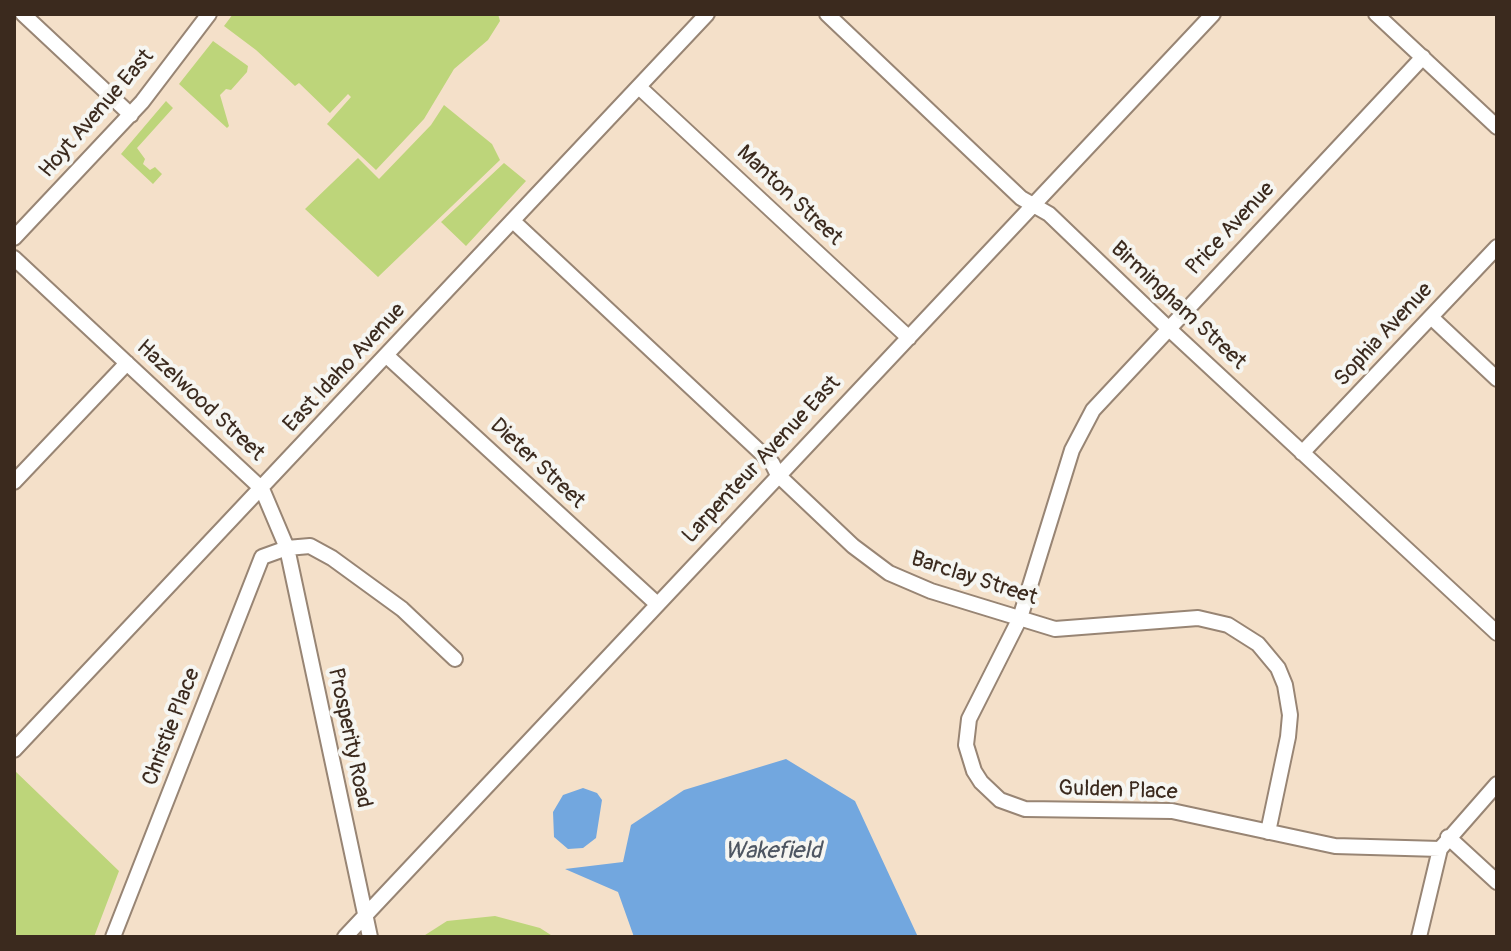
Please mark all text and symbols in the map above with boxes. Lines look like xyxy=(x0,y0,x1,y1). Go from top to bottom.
street label: Hoyt Avenue East xyxy=(34,44,160,184)
street label: Manton Street xyxy=(731,140,847,252)
street label: Price Avenue xyxy=(1181,177,1281,281)
street label: Birmingham Street xyxy=(1105,236,1251,376)
street label: Sophia Avenue xyxy=(1329,278,1439,392)
street label: East Idaho Avenue xyxy=(278,298,412,438)
street label: Hazelwood Street xyxy=(131,335,269,467)
street label: Larpenteur Avenue East xyxy=(677,371,847,549)
street label: Dieter Street xyxy=(484,413,590,515)
street label: Barclay Street xyxy=(908,546,1040,612)
street label: Christie Place xyxy=(138,665,206,789)
street label: Prosperity Road xyxy=(321,666,377,810)
street label: Gulden Place xyxy=(1058,776,1178,806)
water label: Wakefield xyxy=(725,838,821,866)

